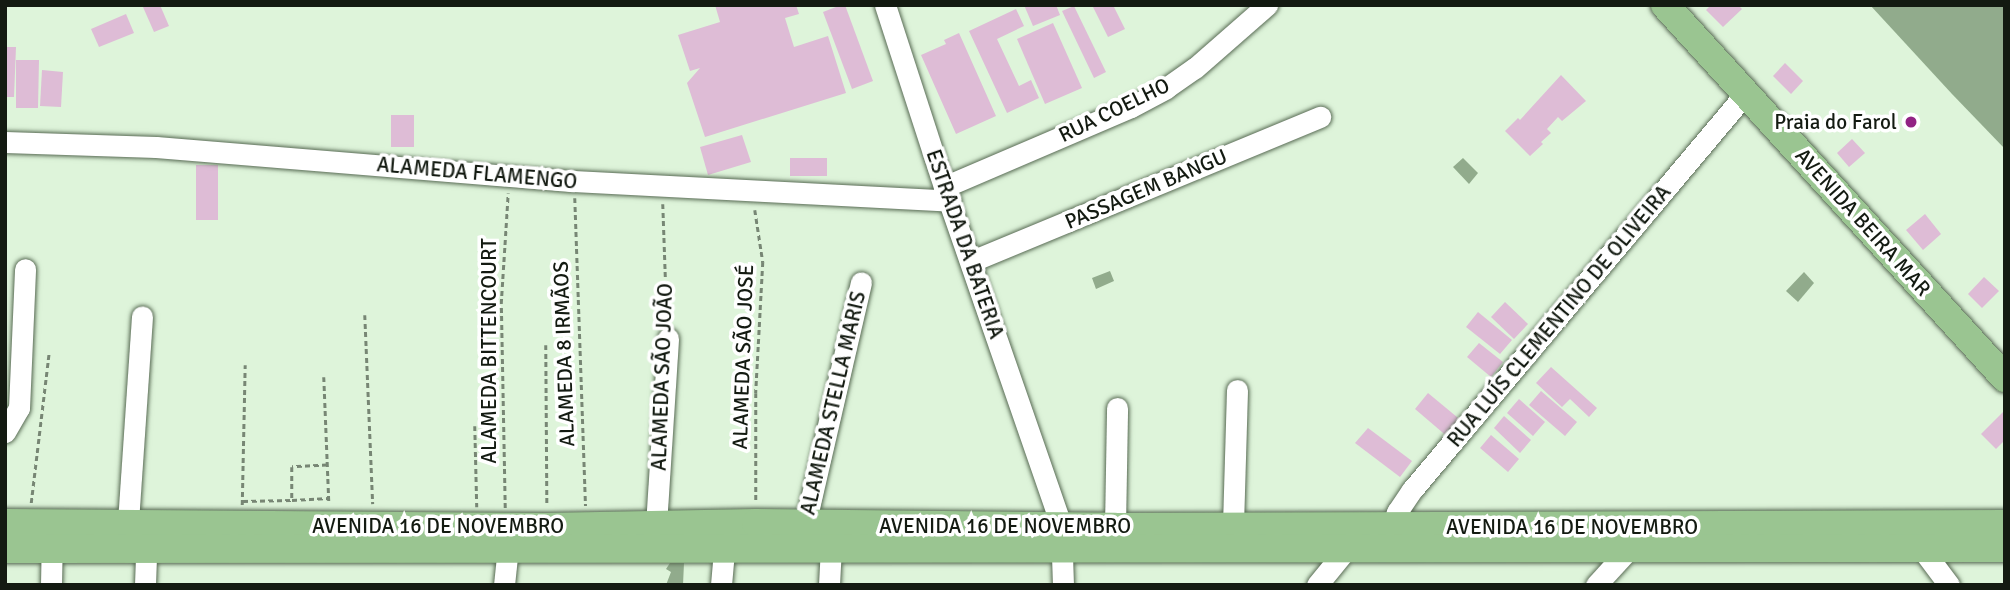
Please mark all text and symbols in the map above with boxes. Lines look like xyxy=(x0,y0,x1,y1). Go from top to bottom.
street label: RUA COELHO xyxy=(1054,72,1174,148)
place label: Praia do Farol xyxy=(1774,109,1897,135)
marker: Praia do Farol xyxy=(1903,114,1919,130)
street label: PASSAGEM BANGU xyxy=(1061,143,1231,235)
street label: AVENIDA BEIRA MAR xyxy=(1790,143,1936,301)
street label: ESTRADA DA BATERIA xyxy=(921,146,1009,342)
street label: ALAMEDA FLAMENGO xyxy=(376,152,578,194)
street label: RUA LUÍS CLEMENTINO DE OLIVEIRA xyxy=(1442,180,1676,452)
street label: ALAMEDA BITTENCOURT xyxy=(476,238,502,464)
street label: ALAMEDA 8 IRMÃOS xyxy=(548,261,580,447)
street label: ALAMEDA SÃO JOSÉ xyxy=(727,264,759,450)
street label: ALAMEDA SÃO JOÃO xyxy=(646,283,678,471)
street label: ALAMEDA STELLA MARIS xyxy=(795,289,871,517)
street label: AVENIDA 16 DE NOVEMBRO xyxy=(312,513,564,539)
street label: AVENIDA 16 DE NOVEMBRO xyxy=(879,513,1131,539)
street label: AVENIDA 16 DE NOVEMBRO xyxy=(1446,514,1698,540)

